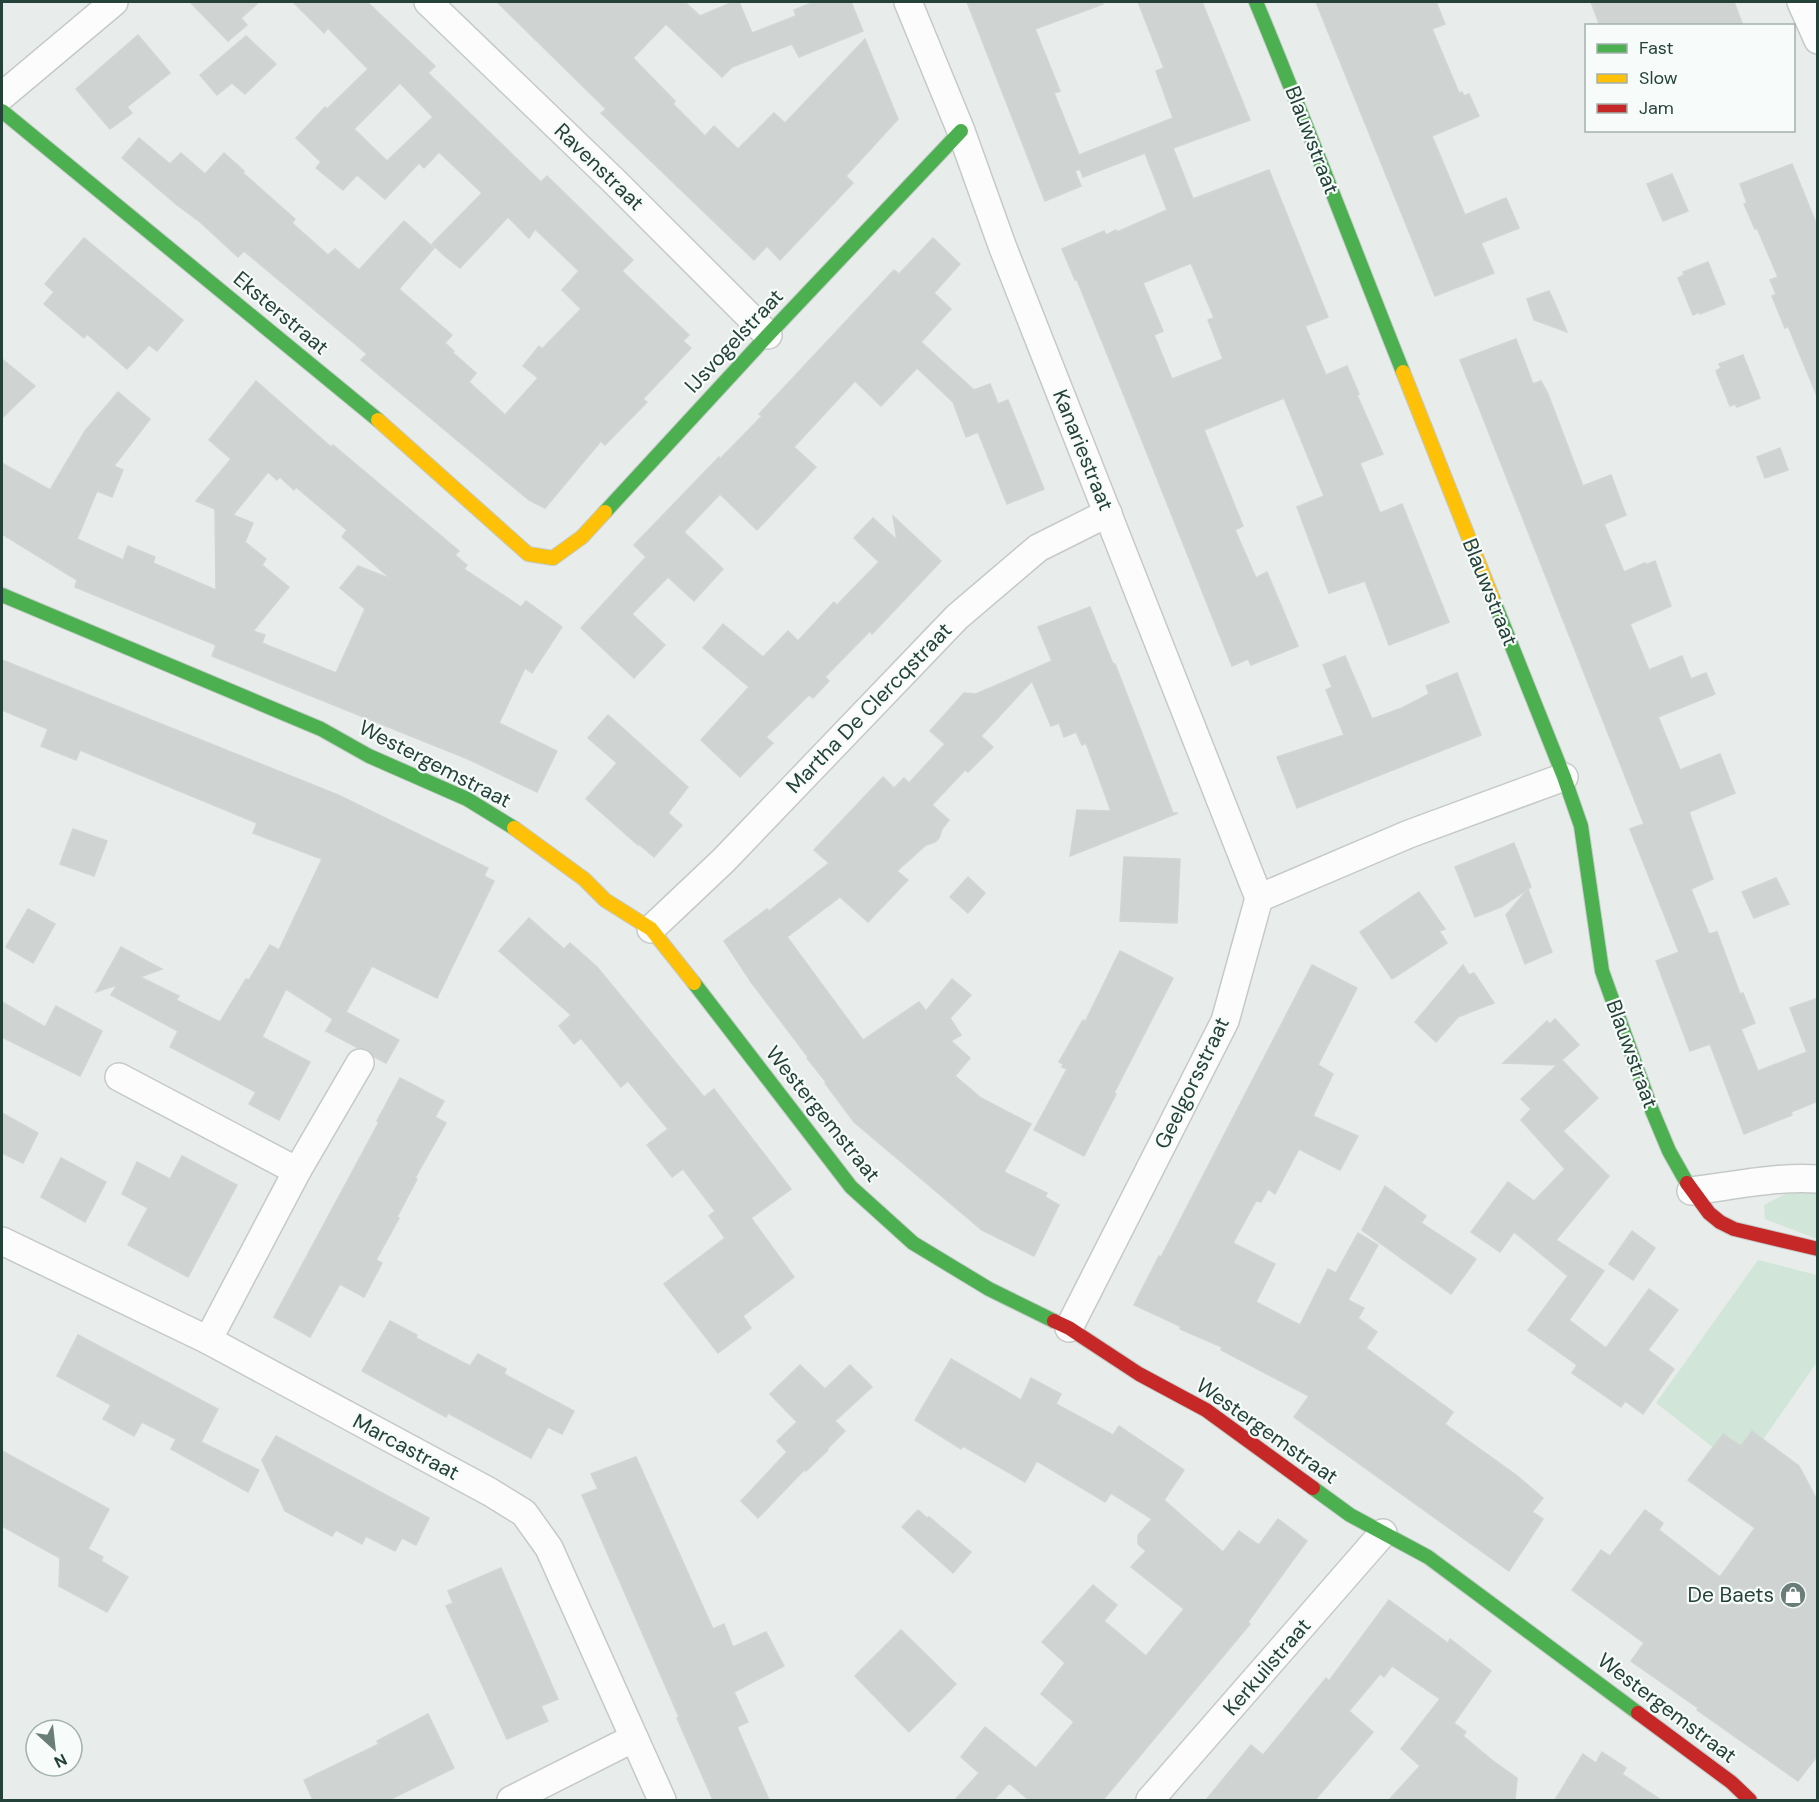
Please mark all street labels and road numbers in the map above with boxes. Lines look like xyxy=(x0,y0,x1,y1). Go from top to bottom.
street label: Blauwstraat xyxy=(1279,82,1345,198)
street label: Ravenstraat xyxy=(548,117,650,217)
street label: Eksterstraat xyxy=(227,265,335,361)
street label: IJsvogelstraat xyxy=(678,283,790,399)
street label: Kanariestraat xyxy=(1046,385,1120,515)
street label: Blauwstraat xyxy=(1456,534,1524,650)
street label: Martha De Clercqstraat xyxy=(780,617,958,799)
street label: Westergemstraat xyxy=(354,714,516,814)
street label: Blauwstraat xyxy=(1599,996,1665,1112)
street label: Geelgorsstraat xyxy=(1148,1012,1236,1154)
street label: Westergemstraat xyxy=(759,1040,887,1188)
street label: Westergemstraat xyxy=(1190,1372,1344,1490)
street label: Marcastraat xyxy=(348,1407,464,1487)
street label: Kerkuilstraat xyxy=(1217,1612,1317,1722)
street label: Westergemstraat xyxy=(1592,1646,1742,1770)

